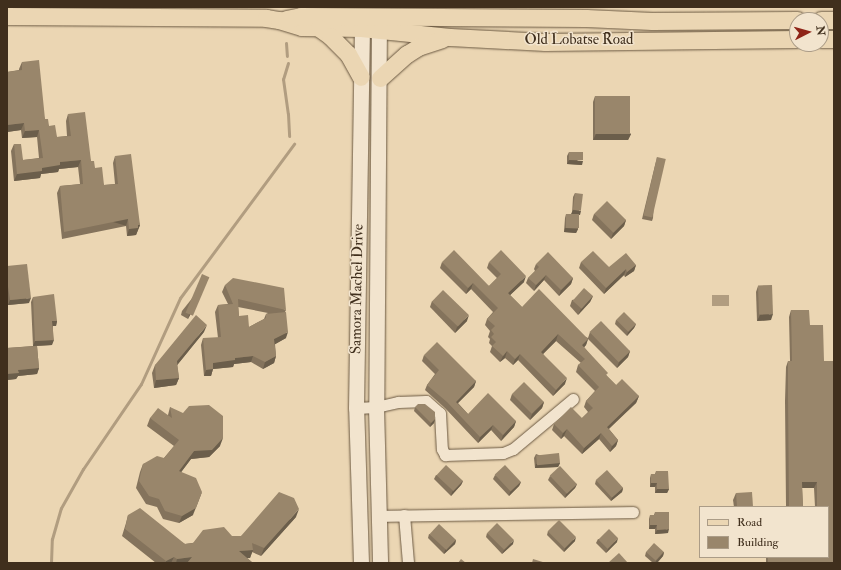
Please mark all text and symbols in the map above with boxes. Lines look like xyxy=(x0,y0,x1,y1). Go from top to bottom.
north arrow xyxy=(789,12,829,52)
text: N xyxy=(813,25,827,36)
street label: Old Lobatse Road xyxy=(525,31,633,49)
street label: Samora Machel Drive xyxy=(347,224,367,354)
legend xyxy=(699,506,829,558)
text: Road xyxy=(737,515,762,530)
text: Building xyxy=(737,535,778,550)

